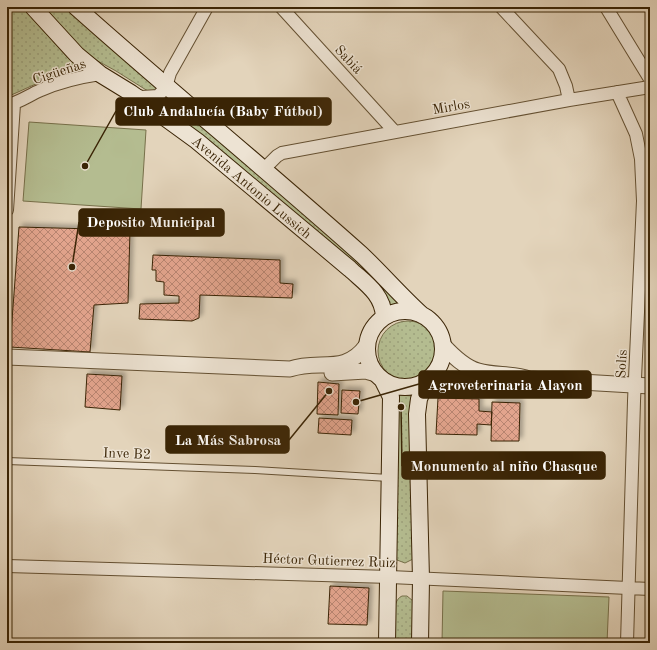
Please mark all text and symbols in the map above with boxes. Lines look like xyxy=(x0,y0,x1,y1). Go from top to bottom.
street label: Sabiá xyxy=(332,43,365,77)
street label: Cigüeñas xyxy=(31,57,88,87)
street label: Mirlos xyxy=(431,97,471,117)
callout: Club Andalucía (Baby Fútbol) xyxy=(116,98,331,125)
text: Club Andalucía (Baby Fútbol) xyxy=(123,105,323,120)
street label: Avenida Antonio Lussich xyxy=(189,134,314,242)
callout: Deposito Municipal xyxy=(79,209,224,236)
text: Deposito Municipal xyxy=(87,216,216,231)
street label: Solís xyxy=(614,349,630,379)
callout: Agroveterinaria Alayon xyxy=(419,371,591,398)
text: Agroveterinaria Alayon xyxy=(427,379,583,394)
callout: La Más Sabrosa xyxy=(166,426,289,453)
text: La Más Sabrosa xyxy=(175,434,282,449)
street label: Inve B2 xyxy=(103,446,151,462)
callout: Monumento al niño Chasque xyxy=(402,452,605,479)
text: Monumento al niño Chasque xyxy=(410,460,598,475)
street label: Héctor Gutierrez Ruiz xyxy=(262,552,396,570)

